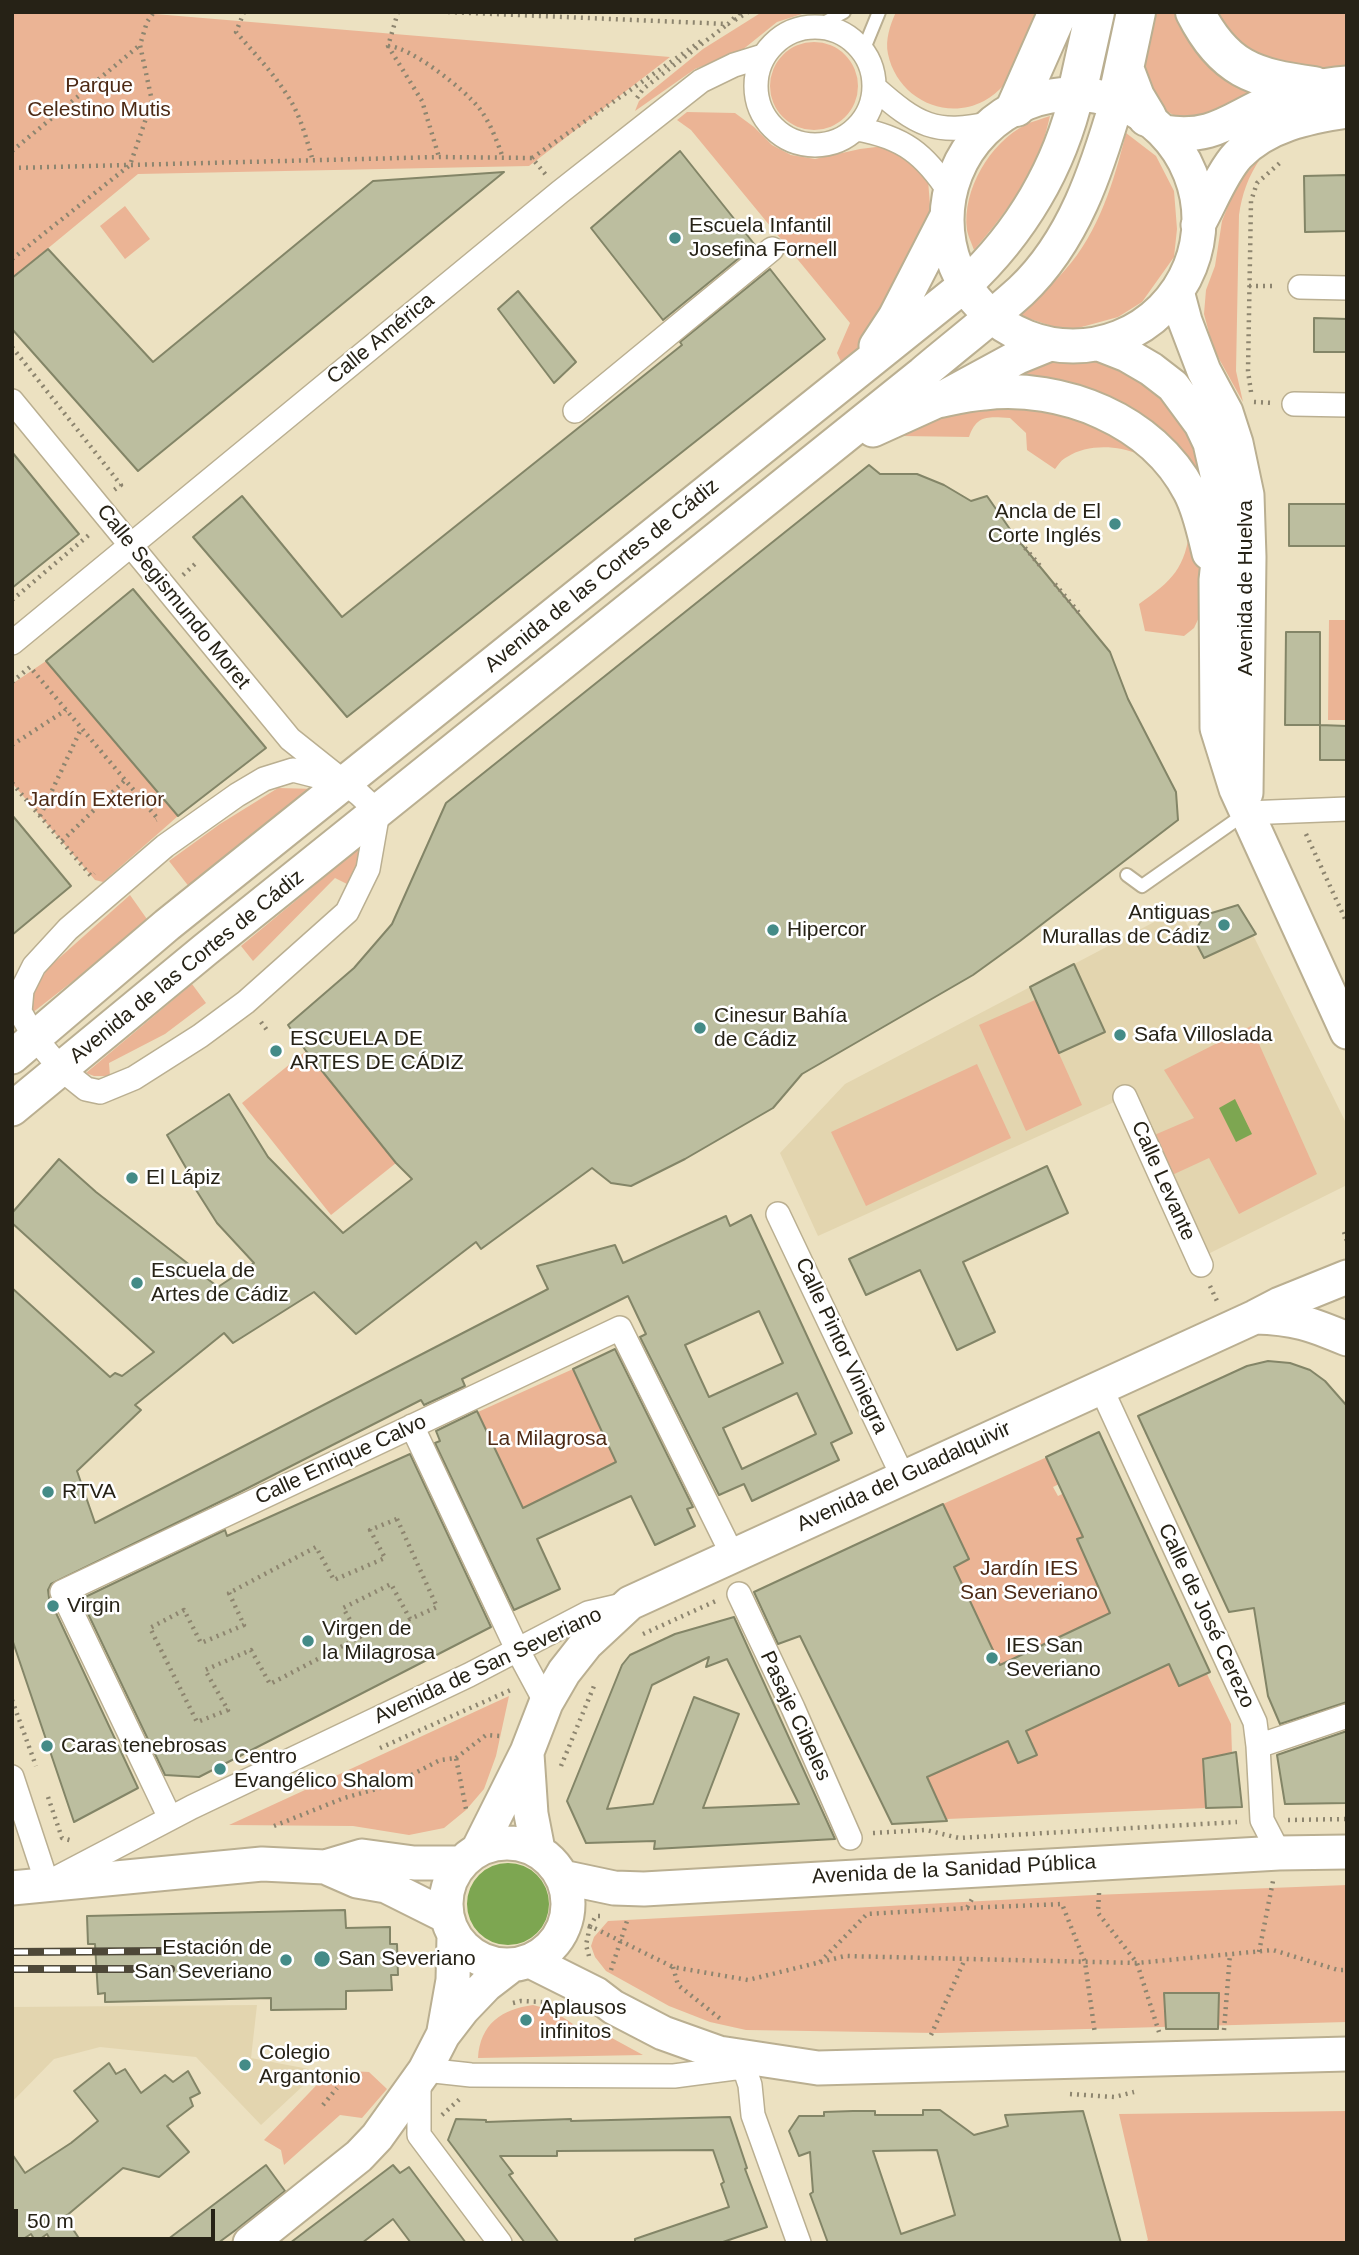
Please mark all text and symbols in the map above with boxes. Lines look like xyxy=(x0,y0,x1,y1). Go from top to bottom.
park label: Parque Celestino Mutis xyxy=(27,73,171,123)
place label: Escuela Infantil Josefina Fornell xyxy=(689,213,837,263)
marker: Escuela Infantil Josefina Fornell xyxy=(667,230,683,246)
street label: Calle América xyxy=(322,288,440,390)
street label: Avenida de las Cortes de Cádiz xyxy=(480,474,724,678)
place label: Ancla de El Corte Inglés xyxy=(988,499,1101,549)
street label: Calle Segismundo Moret xyxy=(91,500,255,694)
street label: Avenida de Huelva xyxy=(1233,500,1259,676)
marker: Ancla de El Corte Inglés xyxy=(1107,516,1123,532)
park label: Jardín Exterior xyxy=(28,787,164,813)
street label: Avenida de las Cortes de Cádiz xyxy=(65,865,309,1069)
place label: Antiguas Murallas de Cádiz xyxy=(1042,900,1210,950)
place label: Hipercor xyxy=(787,917,866,943)
marker: Antiguas Murallas de Cádiz xyxy=(1216,917,1232,933)
marker: Hipercor xyxy=(765,922,781,938)
place label: Cinesur Bahía de Cádiz xyxy=(714,1003,847,1053)
marker: Cinesur Bahía de Cádiz xyxy=(692,1020,708,1036)
place label: Safa Villoslada xyxy=(1134,1022,1273,1048)
place label: ESCUELA DE ARTES DE CÁDIZ xyxy=(290,1026,463,1076)
marker: Safa Villoslada xyxy=(1112,1027,1128,1043)
marker: ESCUELA DE ARTES DE CÁDIZ xyxy=(268,1043,284,1059)
street label: Calle Levante xyxy=(1125,1117,1201,1245)
place label: El Lápiz xyxy=(146,1165,221,1191)
marker: El Lápiz xyxy=(124,1170,140,1186)
street label: Calle Pintor Viniegra xyxy=(789,1254,893,1438)
place label: Escuela de Artes de Cádiz xyxy=(151,1258,289,1308)
marker: Escuela de Artes de Cádiz xyxy=(129,1275,145,1291)
street label: Calle Enrique Calvo xyxy=(252,1409,430,1511)
street label: Avenida del Guadalquivir xyxy=(793,1416,1015,1538)
park label: La Milagrosa xyxy=(487,1426,607,1452)
place label: RTVA xyxy=(62,1479,116,1505)
marker: RTVA xyxy=(40,1484,56,1500)
street label: Calle de José Cerezo xyxy=(1152,1520,1260,1712)
park label: Jardín IES San Severiano xyxy=(960,1556,1098,1606)
place label: Virgin xyxy=(67,1593,120,1619)
marker: Virgin xyxy=(45,1598,61,1614)
street label: Avenida de San Severiano xyxy=(370,1602,606,1730)
place label: Virgen de la Milagrosa xyxy=(322,1616,435,1666)
marker: Virgen de la Milagrosa xyxy=(300,1633,316,1649)
place label: IES San Severiano xyxy=(1006,1633,1101,1683)
street label: Pasaje Cibeles xyxy=(754,1647,836,1785)
marker: IES San Severiano xyxy=(984,1650,1000,1666)
place label: Caras tenebrosas xyxy=(61,1733,227,1759)
marker: Caras tenebrosas xyxy=(39,1738,55,1754)
place label: Centro Evangélico Shalom xyxy=(234,1744,414,1794)
marker: Centro Evangélico Shalom xyxy=(212,1761,228,1777)
street label: Avenida de la Sanidad Pública xyxy=(811,1850,1097,1890)
place label: Estación de San Severiano xyxy=(134,1935,272,1985)
place label: San Severiano xyxy=(338,1946,476,1972)
marker: San Severiano xyxy=(312,1949,332,1969)
marker: Estación de San Severiano xyxy=(278,1952,294,1968)
place label: Aplausos infinitos xyxy=(540,1995,626,2045)
marker: Aplausos infinitos xyxy=(518,2012,534,2028)
place label: Colegio Argantonio xyxy=(259,2040,361,2090)
marker: Colegio Argantonio xyxy=(237,2057,253,2073)
scale bar xyxy=(18,2196,219,2240)
text: 50 m xyxy=(27,2209,74,2232)

